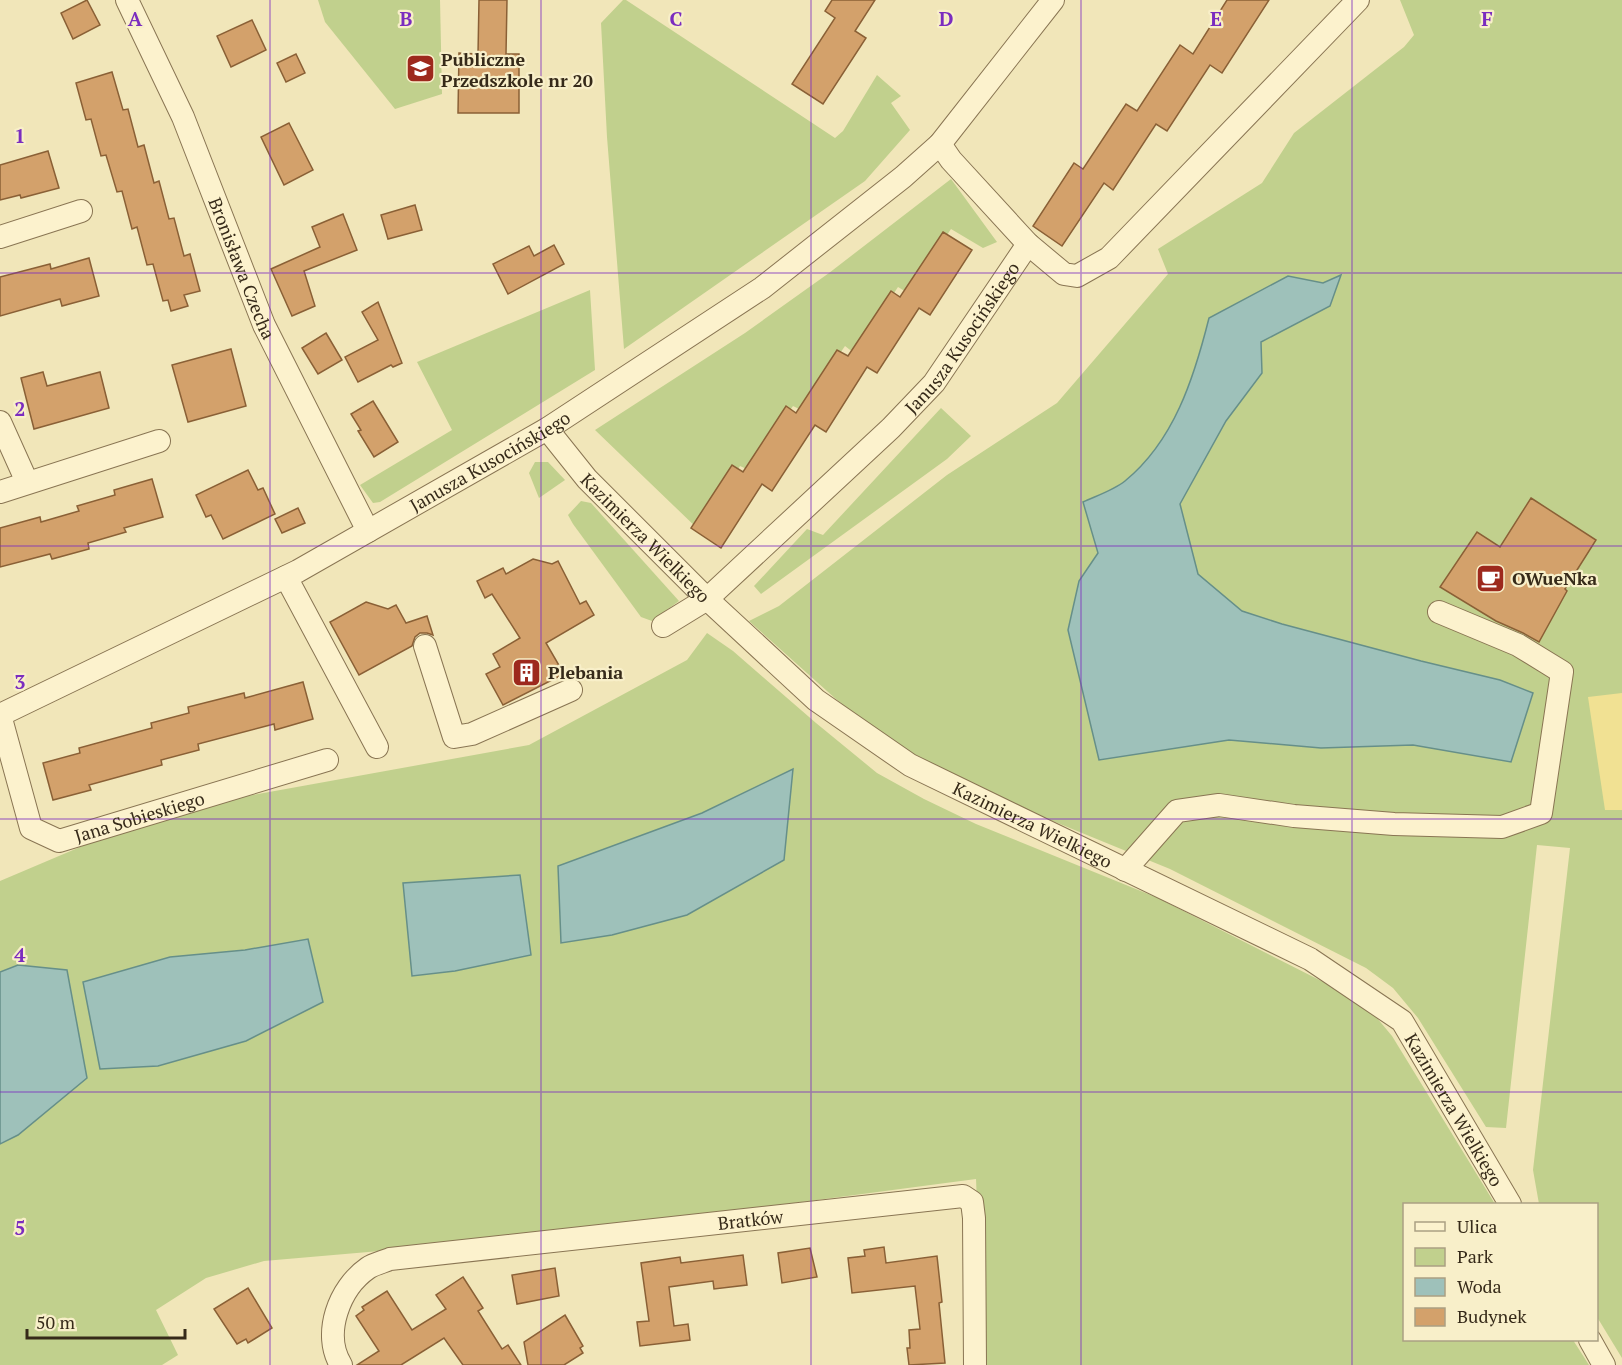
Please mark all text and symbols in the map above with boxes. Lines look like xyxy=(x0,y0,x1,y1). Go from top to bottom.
text: A xyxy=(128,5,143,32)
text: B xyxy=(400,5,413,32)
text: C xyxy=(669,5,683,32)
text: D xyxy=(939,5,953,32)
text: E xyxy=(1210,5,1222,32)
text: F xyxy=(1481,5,1493,32)
place label: Publiczne Przedszkole nr 20 xyxy=(441,47,593,92)
school or university icon: Publiczne Przedszkole nr 20 xyxy=(404,53,436,85)
text: 1 xyxy=(14,122,26,149)
street label: Bronisława Czecha xyxy=(203,194,281,343)
street label: Janusza Kusocińskiego xyxy=(899,257,1024,419)
text: 2 xyxy=(14,395,26,422)
street label: Janusza Kusocińskiego xyxy=(405,405,575,517)
street label: Kazimierza Wielkiego xyxy=(576,468,716,608)
cafe icon: OWueNka xyxy=(1475,562,1507,594)
place label: OWueNka xyxy=(1512,566,1597,590)
building icon: Plebania xyxy=(511,656,543,688)
place label: Plebania xyxy=(548,660,623,684)
text: 3 xyxy=(14,668,26,695)
street label: Kazimierza Wielkiego xyxy=(949,776,1116,873)
street label: Jana Sobieskiego xyxy=(72,786,207,848)
text: 4 xyxy=(14,941,26,968)
street label: Kazimierza Wielkiego xyxy=(1400,1029,1509,1191)
legend xyxy=(1403,1203,1598,1341)
street label: Bratków xyxy=(716,1204,785,1235)
text: 5 xyxy=(14,1214,26,1241)
text: Ulica xyxy=(1457,1214,1497,1238)
text: Park xyxy=(1457,1244,1494,1268)
text: Woda xyxy=(1457,1274,1502,1298)
scale bar xyxy=(27,1302,184,1340)
text: Budynek xyxy=(1457,1304,1527,1328)
text: 50 m xyxy=(36,1310,76,1334)

